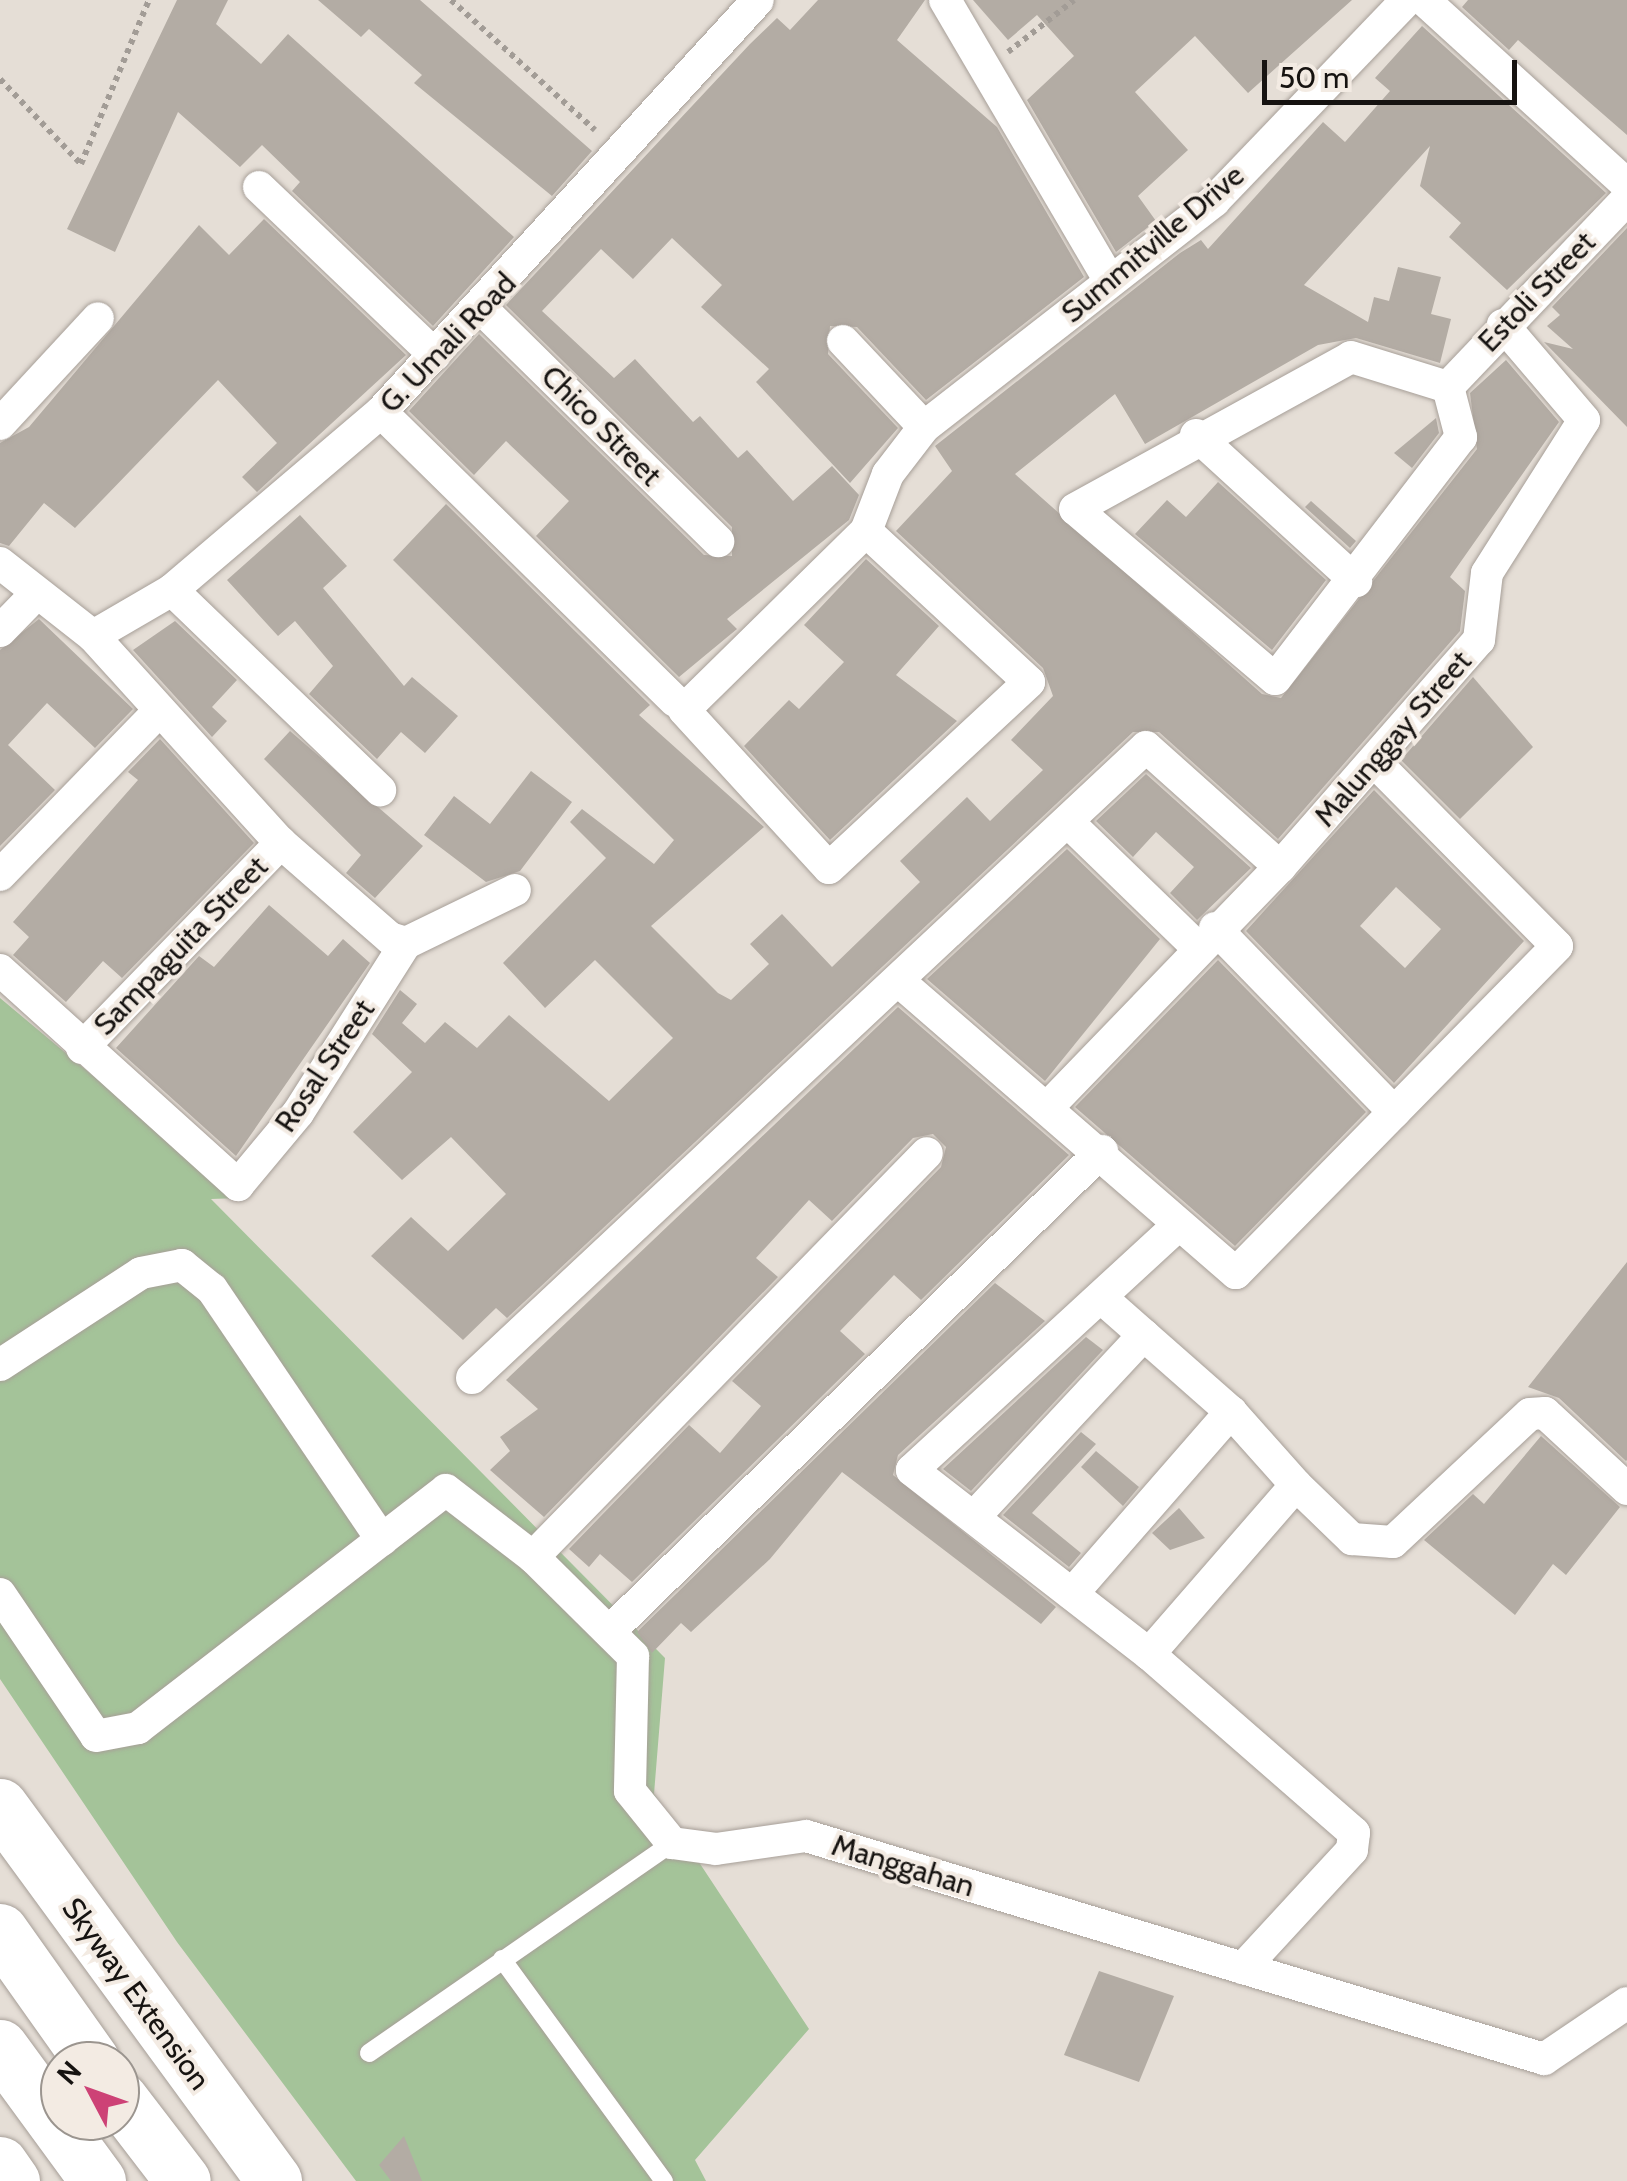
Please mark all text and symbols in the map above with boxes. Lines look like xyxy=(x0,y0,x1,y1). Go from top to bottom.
scale bar xyxy=(1267,40,1522,102)
text: 50 m xyxy=(1279,59,1349,96)
street label: Summitville Drive xyxy=(1055,157,1251,331)
street label: Estoli Street xyxy=(1471,225,1603,359)
street label: G. Umali Road xyxy=(372,266,524,420)
street label: Chico Street xyxy=(534,359,668,493)
street label: Malunggay Street xyxy=(1307,644,1479,834)
street label: Sampaguita Street xyxy=(87,849,275,1043)
street label: Rosal Street xyxy=(268,993,382,1139)
street label: Manggahan xyxy=(827,1827,979,1905)
street label: Skyway Extension xyxy=(54,1891,218,2097)
north arrow xyxy=(40,2041,140,2141)
text: N xyxy=(50,2054,88,2091)

